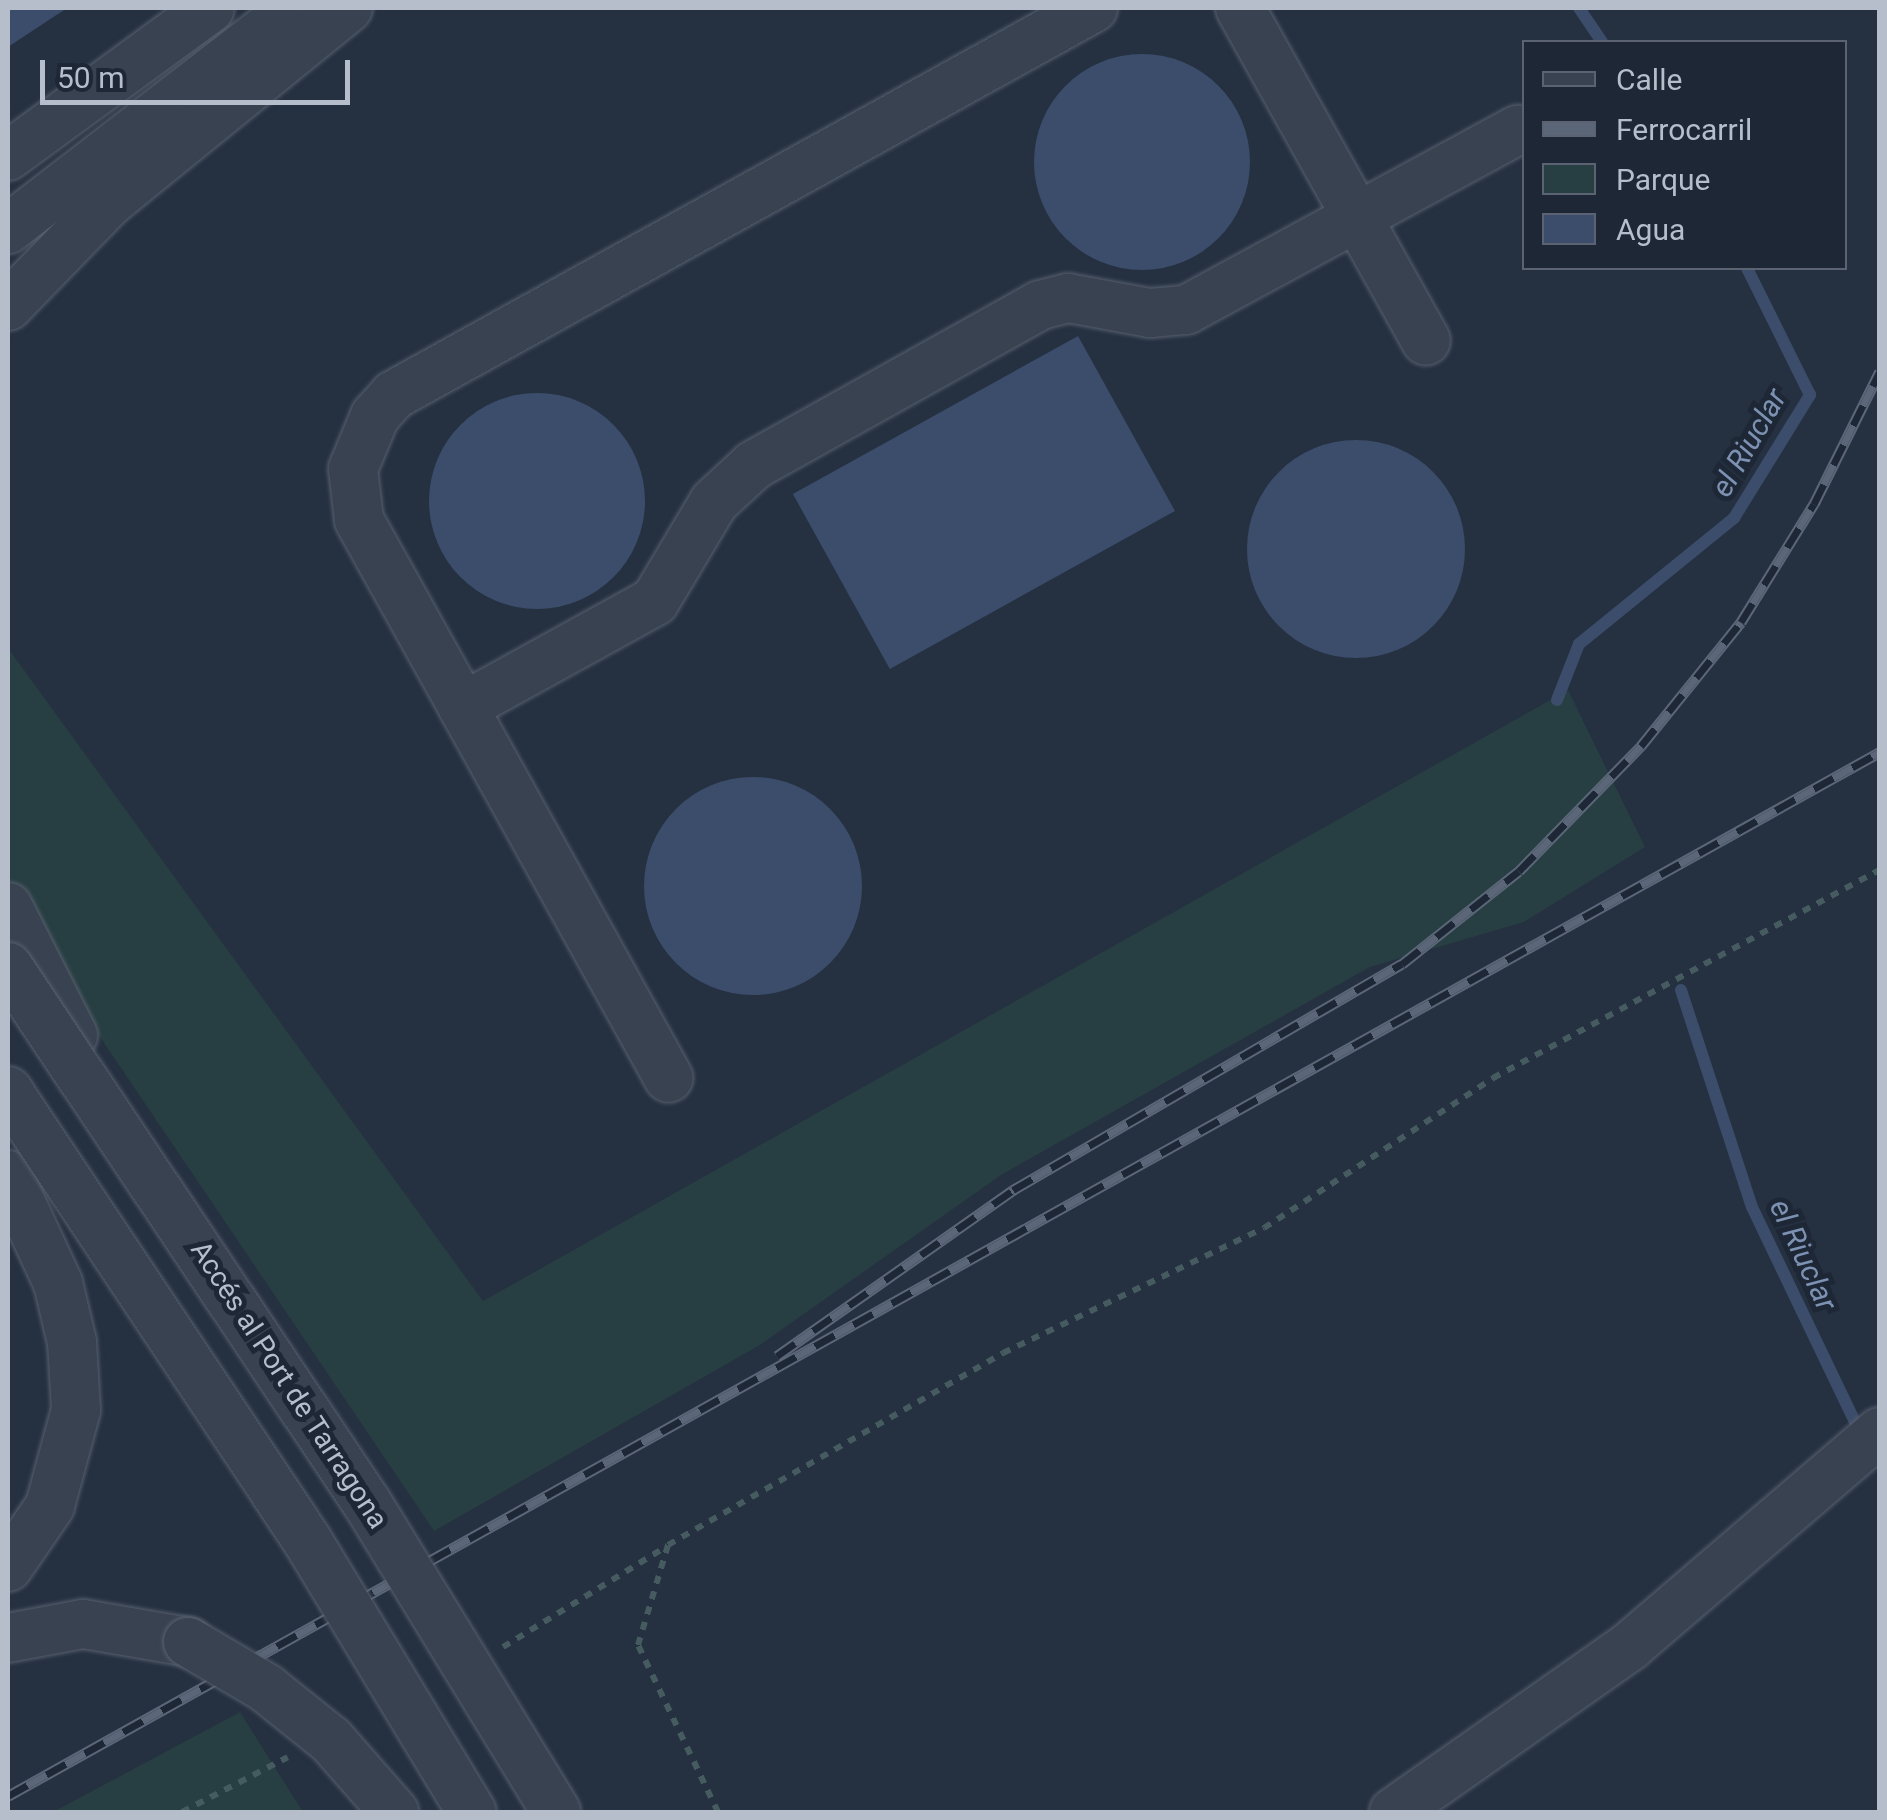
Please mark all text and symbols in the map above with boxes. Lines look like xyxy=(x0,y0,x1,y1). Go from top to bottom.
scale bar xyxy=(45,40,355,102)
legend xyxy=(1522,40,1847,270)
text: 50 m xyxy=(57,60,124,95)
text: Calle xyxy=(1616,62,1682,97)
text: Ferrocarril xyxy=(1616,112,1752,147)
text: Parque xyxy=(1616,162,1710,197)
text: Agua xyxy=(1616,212,1685,247)
water label: el Riuclar xyxy=(1704,383,1794,503)
water label: el Riuclar xyxy=(1762,1194,1844,1316)
street label: Accés al Port de Tarragona xyxy=(183,1235,395,1535)

